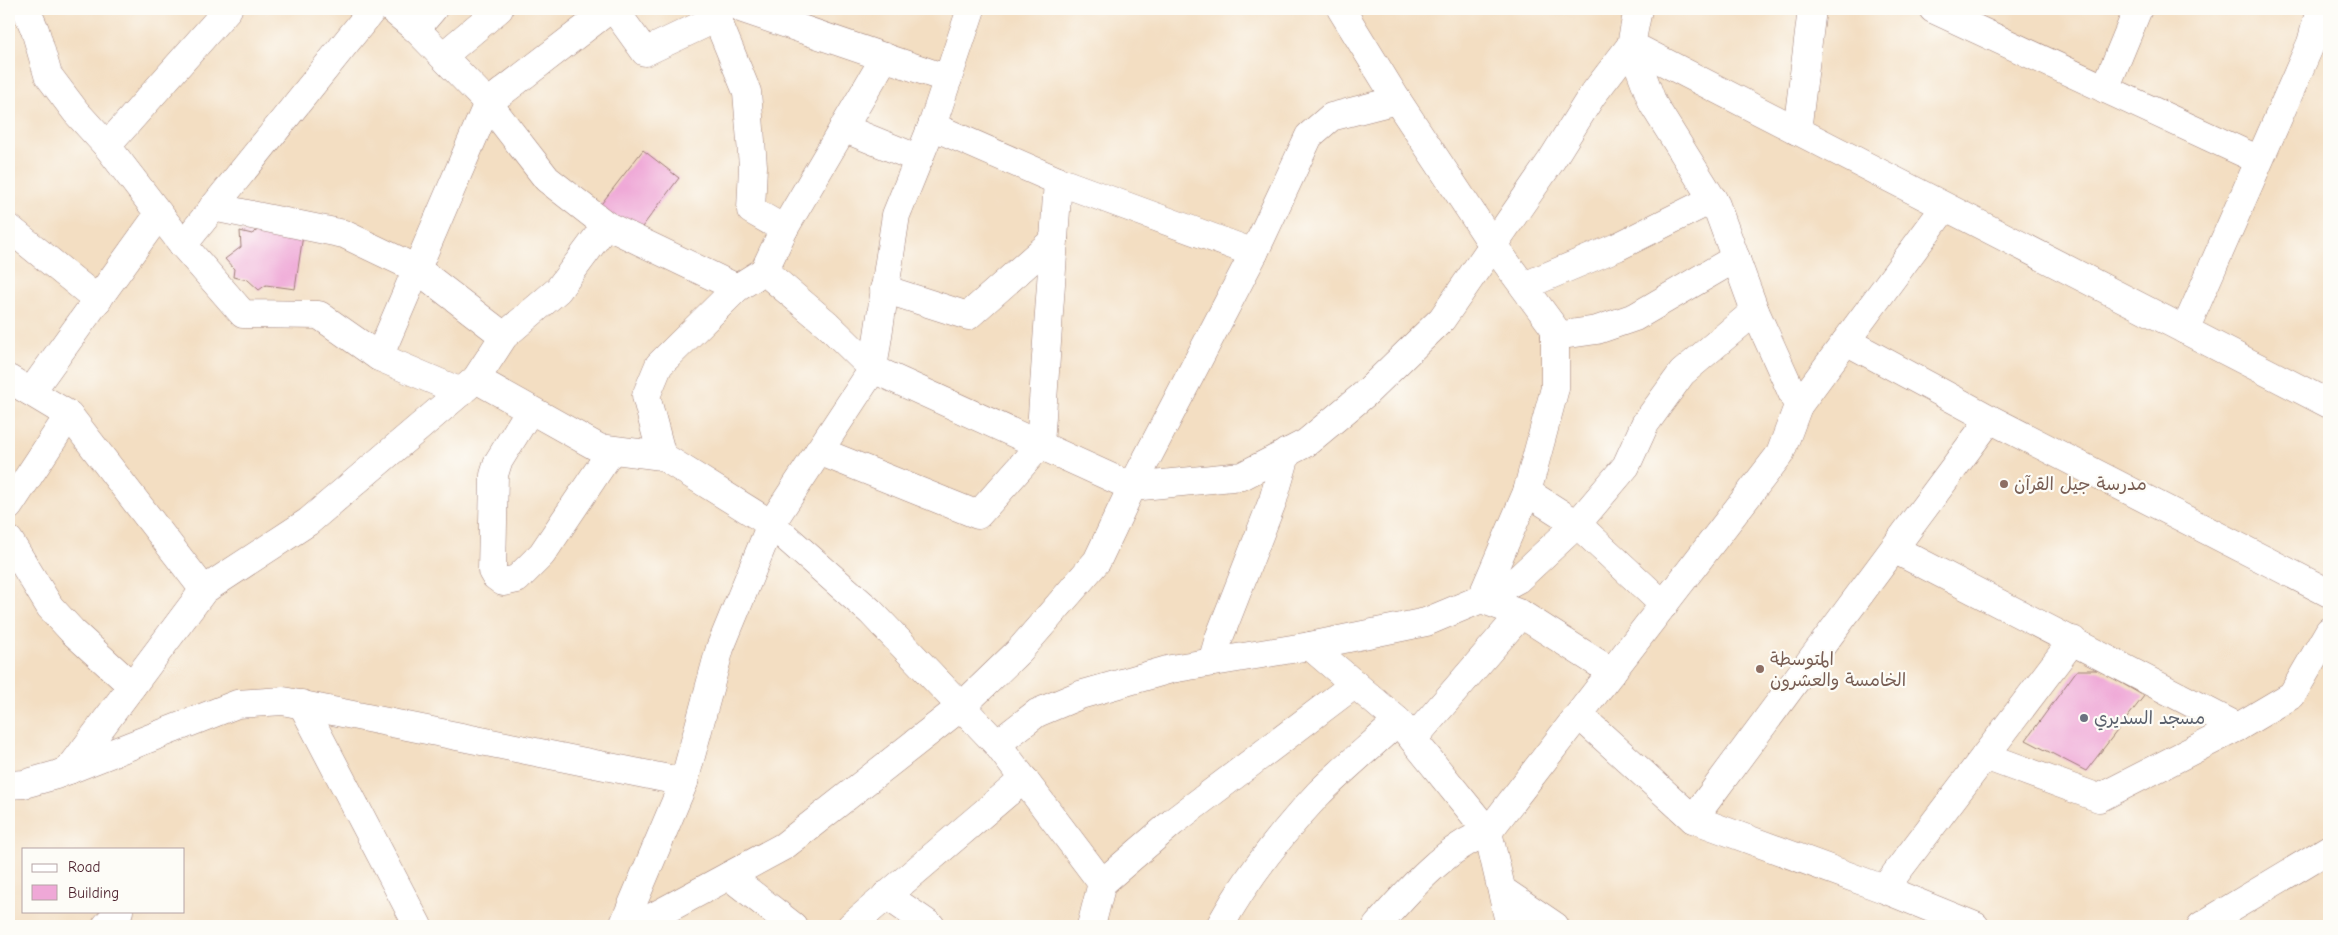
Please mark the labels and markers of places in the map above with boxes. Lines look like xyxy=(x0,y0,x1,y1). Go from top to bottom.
place label: مدرسة جيل القرآن xyxy=(2014,474,2147,495)
marker: مدرسة جيل القرآن xyxy=(1998,478,2010,490)
place label: المتوسطة الخامسة والعشرون xyxy=(1770,649,1906,691)
marker: المتوسطة الخامسة والعشرون xyxy=(1754,663,1766,675)
place label: مسجد السديري xyxy=(2094,708,2205,731)
marker: مسجد السديري xyxy=(2078,712,2090,724)

